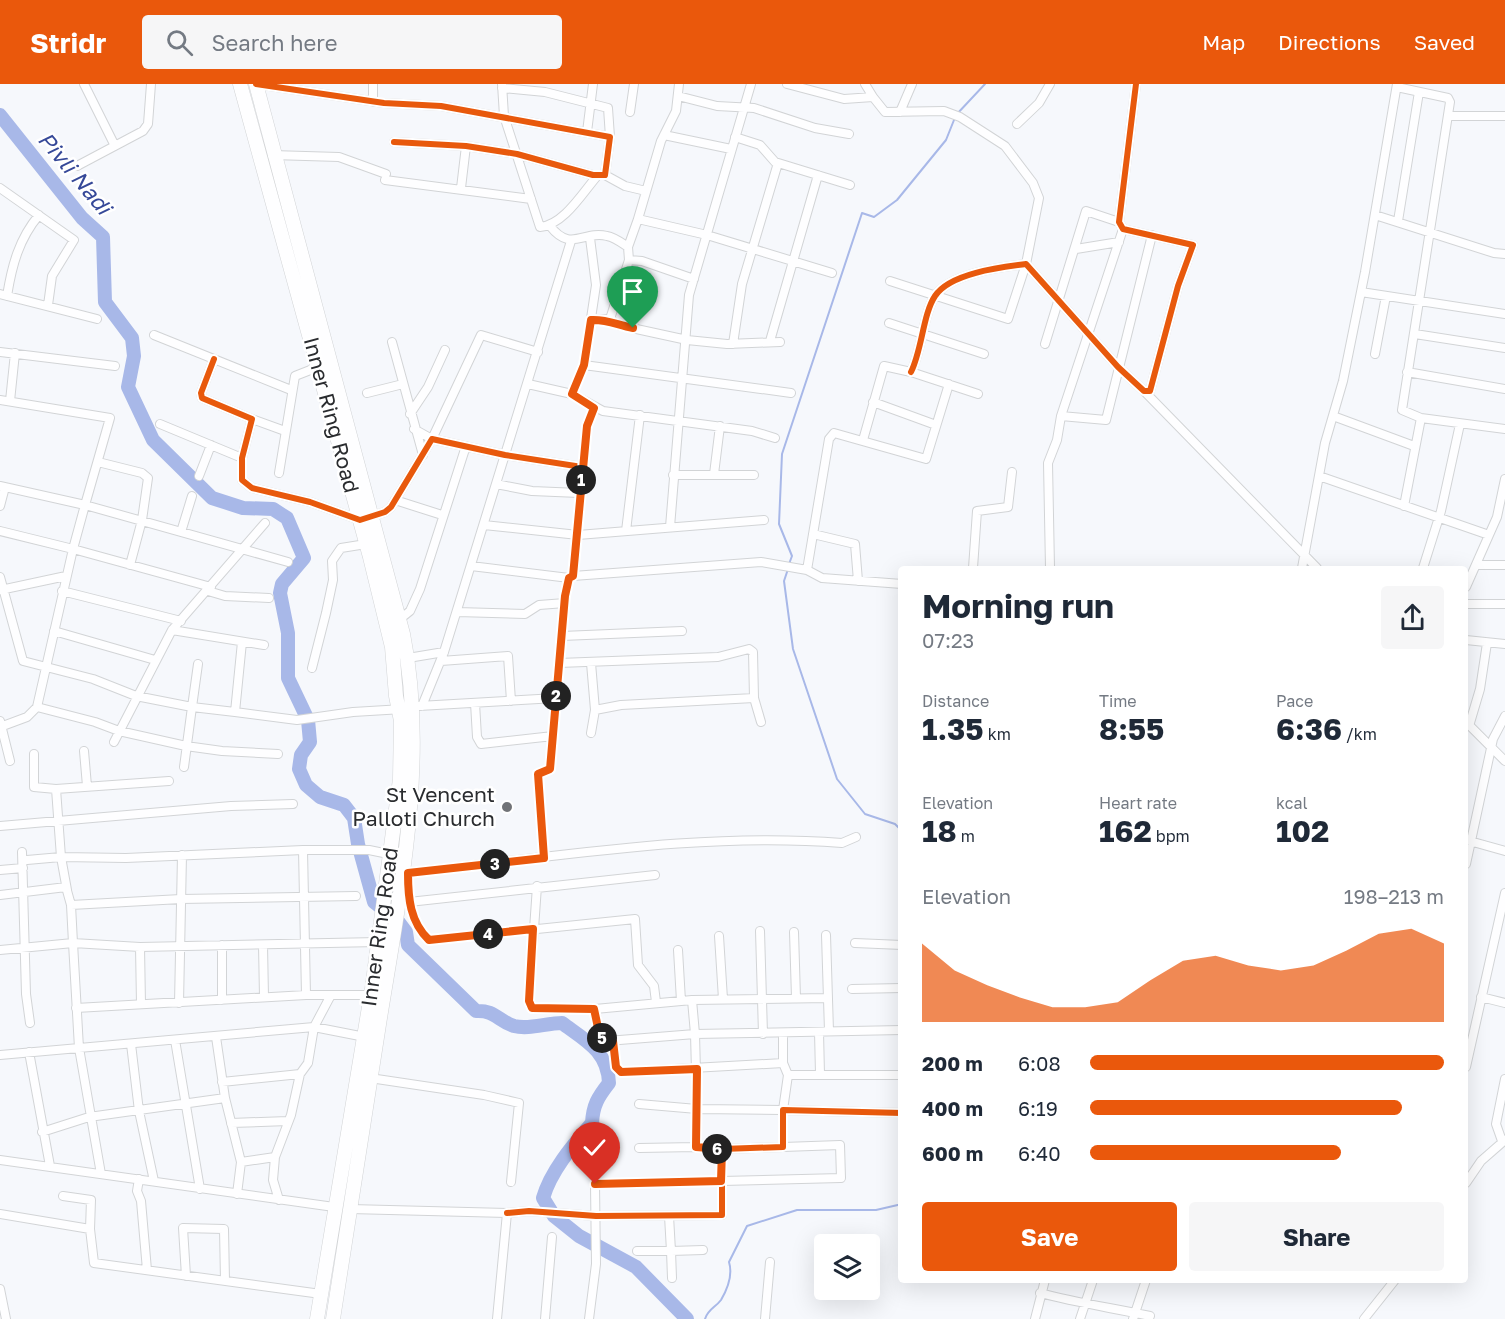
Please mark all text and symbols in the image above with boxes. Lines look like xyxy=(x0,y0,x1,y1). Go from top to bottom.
search box xyxy=(142,15,562,69)
text: Stridr xyxy=(30,26,106,59)
icon: search xyxy=(163,26,196,59)
text: Search here xyxy=(211,29,337,56)
text: Map xyxy=(1202,29,1245,55)
text: Directions xyxy=(1278,29,1381,55)
text: Saved xyxy=(1414,29,1475,55)
water label: Pivli Nadi xyxy=(33,126,120,222)
pin xyxy=(607,266,658,328)
icon: arrive xyxy=(616,275,649,308)
street label: Inner Ring Road xyxy=(299,334,365,496)
pin: 1 xyxy=(566,465,596,495)
text: 1 xyxy=(577,470,585,490)
text: Morning run xyxy=(922,586,1114,625)
button: share xyxy=(1381,586,1444,649)
text: 07:23 xyxy=(922,628,974,652)
pin: 2 xyxy=(541,681,571,711)
text: 2 xyxy=(551,686,561,706)
text: Distance xyxy=(922,691,989,711)
text: Time xyxy=(1099,691,1137,711)
text: Pace xyxy=(1276,691,1313,711)
text: 1.35 xyxy=(922,711,984,747)
text: 8:55 xyxy=(1099,711,1164,747)
text: 6:36 xyxy=(1276,711,1342,747)
text: km xyxy=(984,724,1011,744)
text: /km xyxy=(1342,724,1377,744)
place label: St Vencent Palloti Church xyxy=(352,781,495,831)
text: Elevation xyxy=(922,793,993,813)
text: Heart rate xyxy=(1099,793,1177,813)
text: kcal xyxy=(1276,793,1308,813)
marker: St Vencent Palloti Church xyxy=(500,800,514,814)
text: 18 xyxy=(922,813,957,849)
text: 162 xyxy=(1099,813,1152,849)
text: 102 xyxy=(1276,813,1329,849)
text: m xyxy=(957,826,975,846)
text: bpm xyxy=(1152,826,1190,846)
street label: Inner Ring Road xyxy=(355,846,403,1008)
pin: 3 xyxy=(480,849,510,879)
text: 3 xyxy=(490,854,500,874)
text: Elevation xyxy=(922,884,1011,908)
text: 198–213 m xyxy=(1344,884,1444,908)
pin: 4 xyxy=(473,919,503,949)
text: 4 xyxy=(483,924,493,944)
pin: 5 xyxy=(587,1023,617,1053)
text: 5 xyxy=(597,1028,607,1048)
text: 200 m xyxy=(922,1051,983,1075)
text: 6:08 xyxy=(1018,1051,1061,1075)
text: 400 m xyxy=(922,1096,983,1120)
text: 6:19 xyxy=(1018,1096,1058,1120)
pin xyxy=(569,1122,620,1184)
icon: check xyxy=(578,1131,611,1164)
pin: 6 xyxy=(702,1134,732,1164)
text: 6 xyxy=(712,1139,722,1159)
text: 600 m xyxy=(922,1141,983,1165)
text: 6:40 xyxy=(1018,1141,1061,1165)
button: Save xyxy=(922,1202,1177,1271)
button: Share xyxy=(1189,1202,1444,1271)
map controls xyxy=(814,1234,880,1300)
button: layers xyxy=(814,1234,880,1300)

